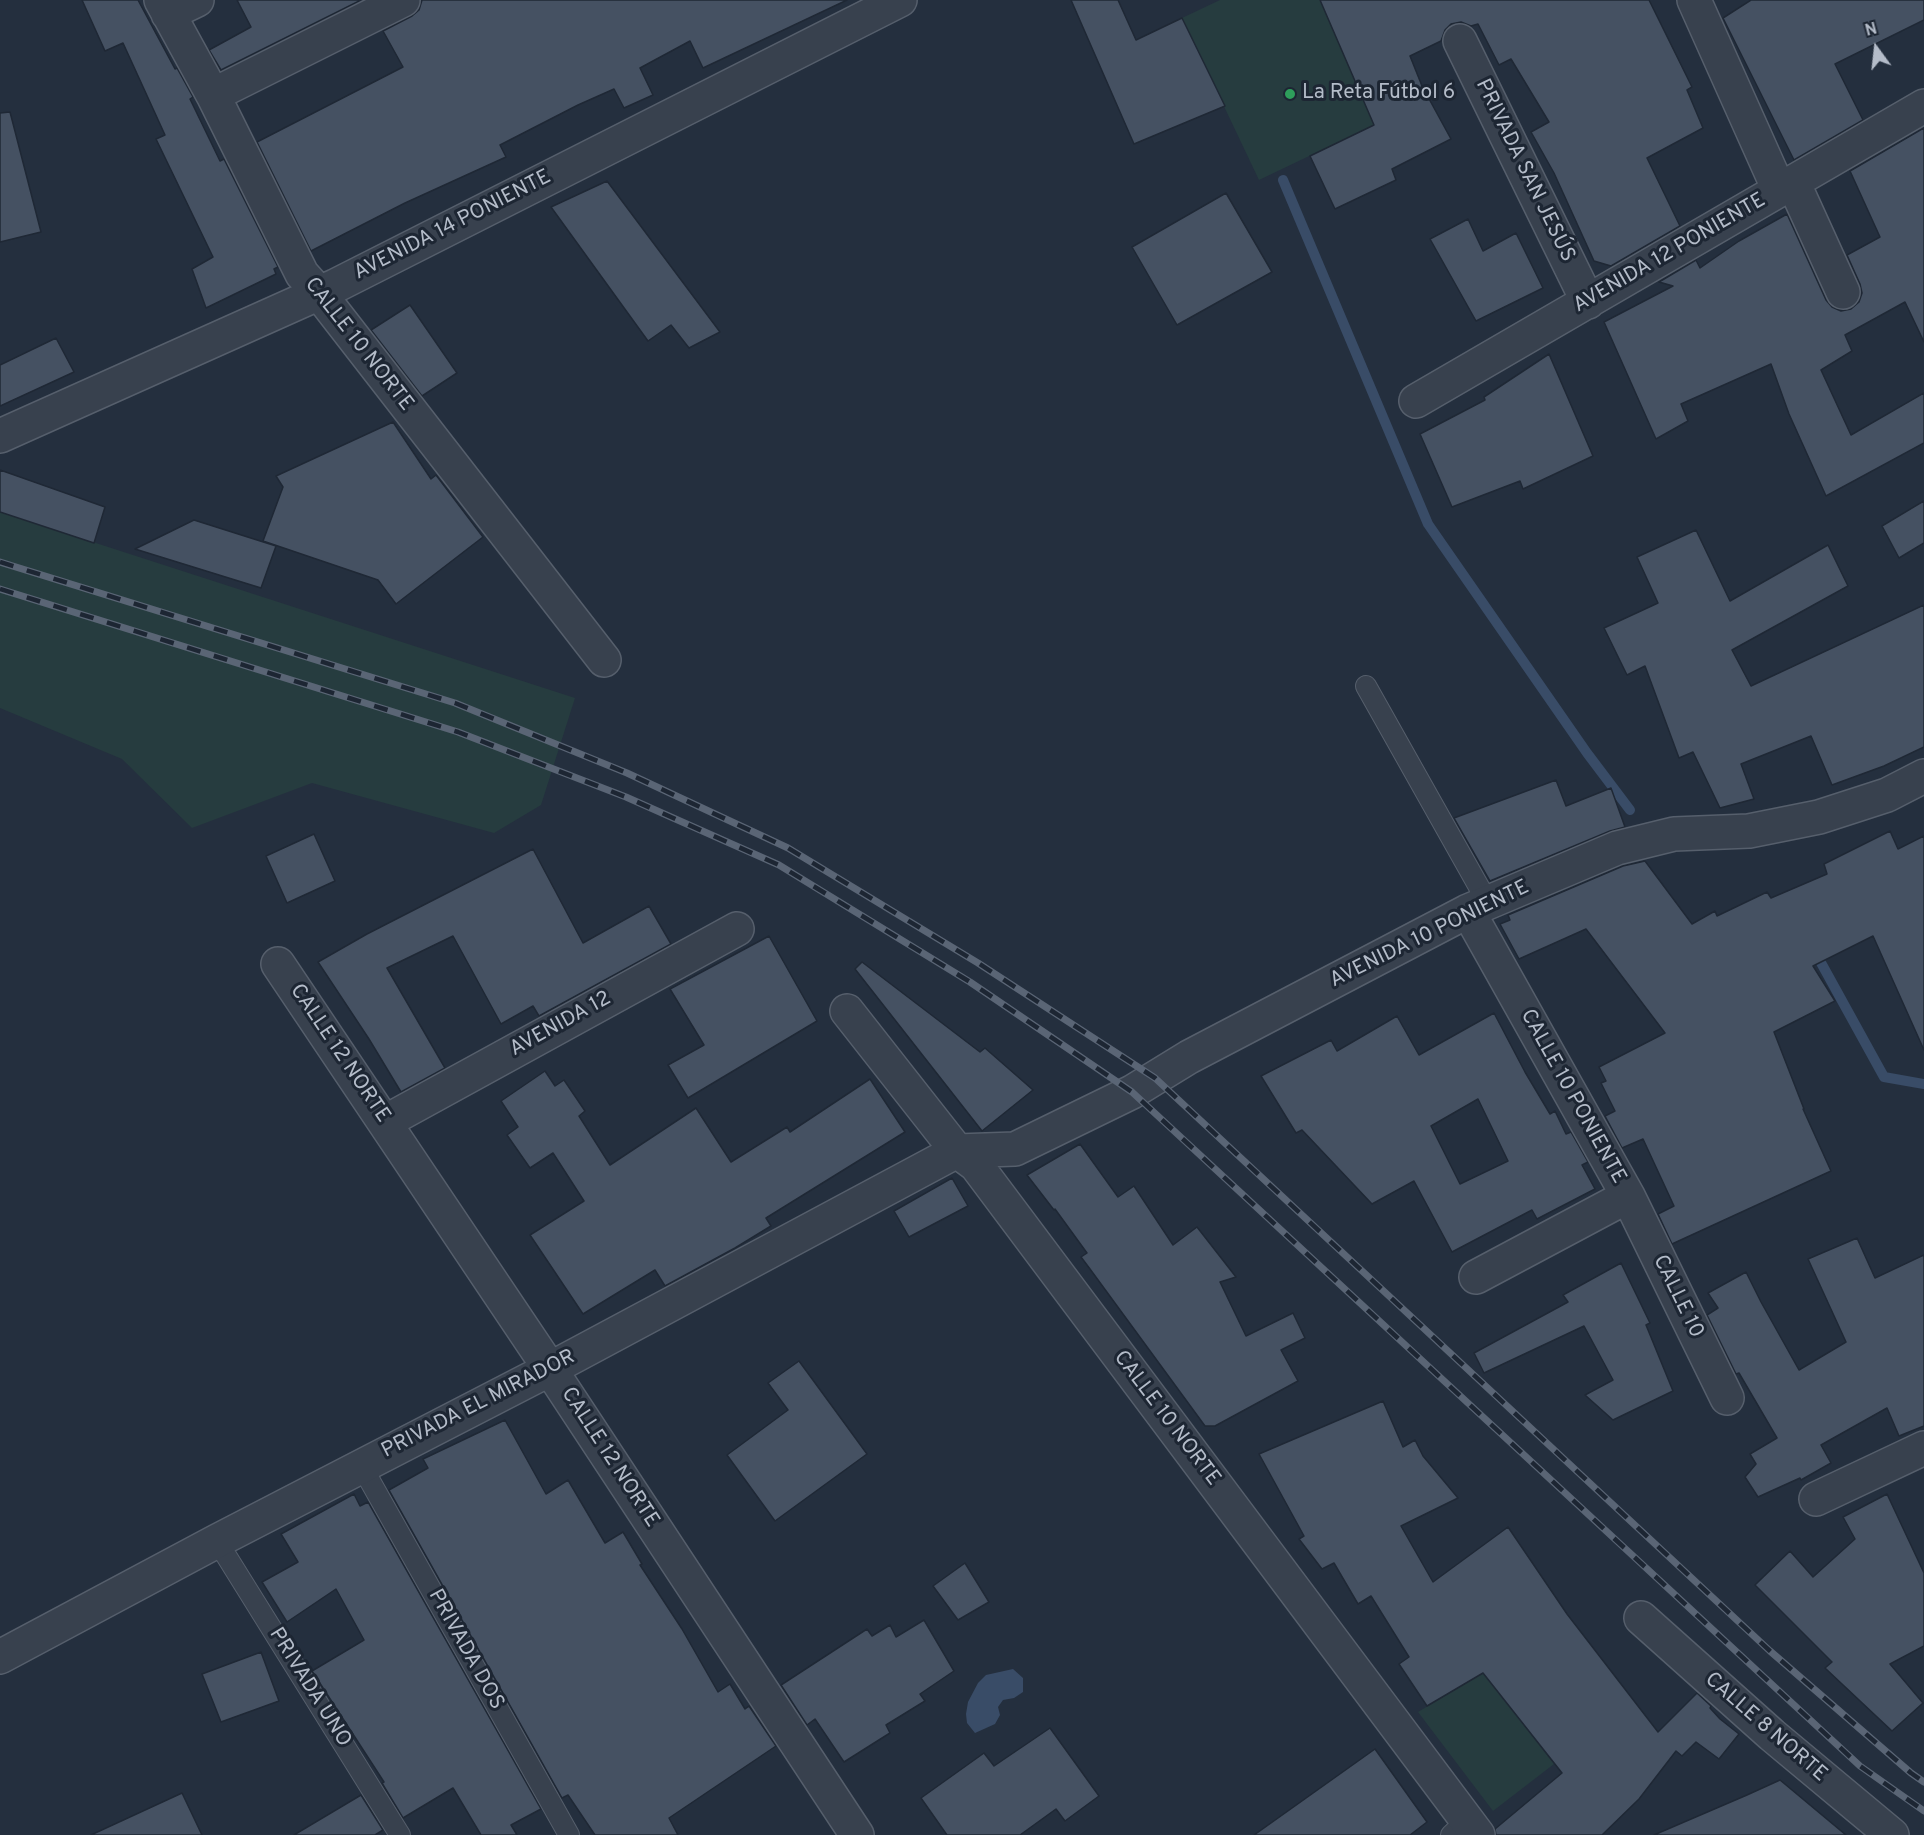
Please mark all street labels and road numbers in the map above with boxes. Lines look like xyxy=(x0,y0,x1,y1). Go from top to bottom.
street label: PRIVADA SAN JESÚS xyxy=(1469,75,1579,267)
street label: AVENIDA 14 PONIENTE xyxy=(350,165,556,287)
street label: AVENIDA 12 PONIENTE xyxy=(1569,189,1771,319)
street label: CALLE 10 NORTE xyxy=(298,273,418,417)
street label: AVENIDA 10 PONIENTE xyxy=(1326,876,1534,994)
street label: CALLE 12 NORTE xyxy=(283,980,395,1128)
street label: AVENIDA 12 xyxy=(506,987,616,1063)
street label: CALLE 10 PONIENTE xyxy=(1514,1005,1630,1189)
street label: CALLE 10 xyxy=(1646,1251,1708,1343)
street label: PRIVADA EL MIRADOR xyxy=(378,1345,580,1465)
street label: CALLE 10 NORTE xyxy=(1107,1347,1225,1491)
street label: CALLE 12 NORTE xyxy=(554,1383,664,1533)
street label: PRIVADA DOS xyxy=(422,1586,508,1714)
street label: PRIVADA UNO xyxy=(262,1624,356,1752)
street label: CALLE 8 NORTE xyxy=(1699,1668,1831,1788)

